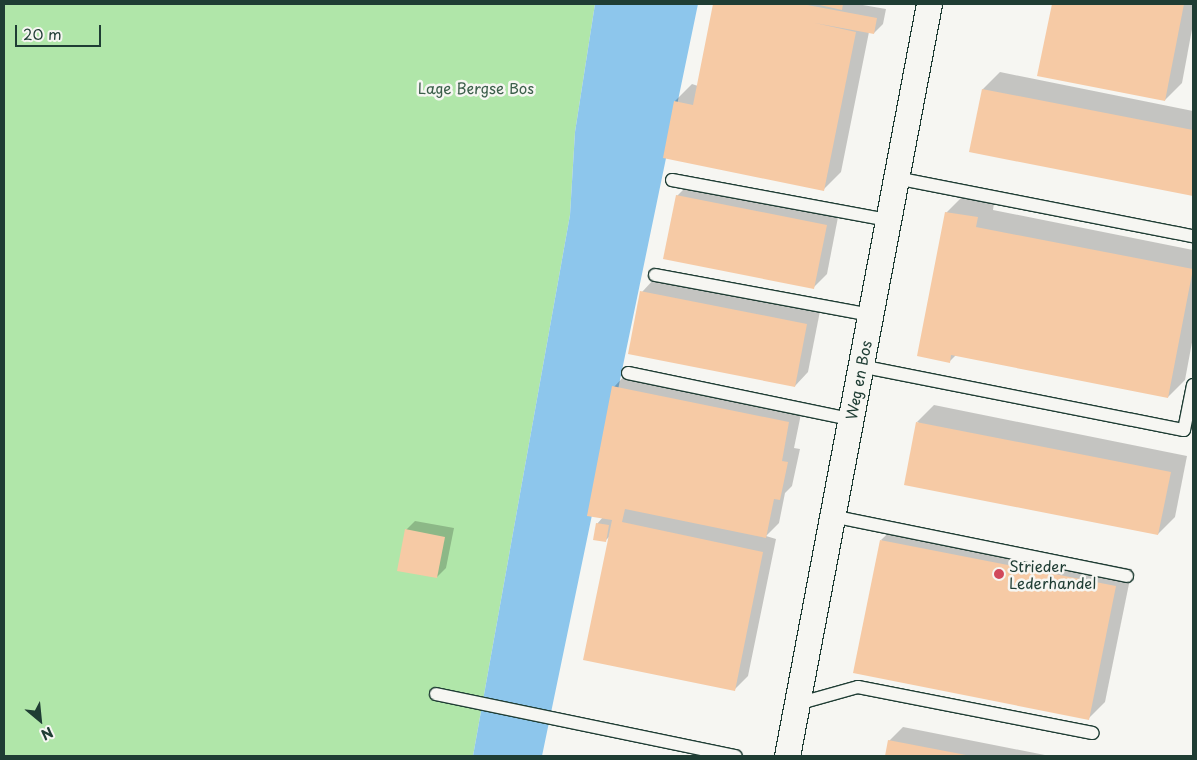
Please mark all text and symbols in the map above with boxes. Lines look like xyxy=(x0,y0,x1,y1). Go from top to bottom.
scale bar xyxy=(18,15,104,47)
text: 20 m xyxy=(23,22,62,45)
park label: Lage Bergse Bos xyxy=(418,79,534,97)
street label: Weg en Bos xyxy=(841,337,875,423)
place label: Strieder Lederhandel xyxy=(1009,556,1096,591)
marker: Strieder Lederhandel xyxy=(993,568,1005,580)
north arrow xyxy=(15,695,65,745)
text: N xyxy=(37,722,57,746)

